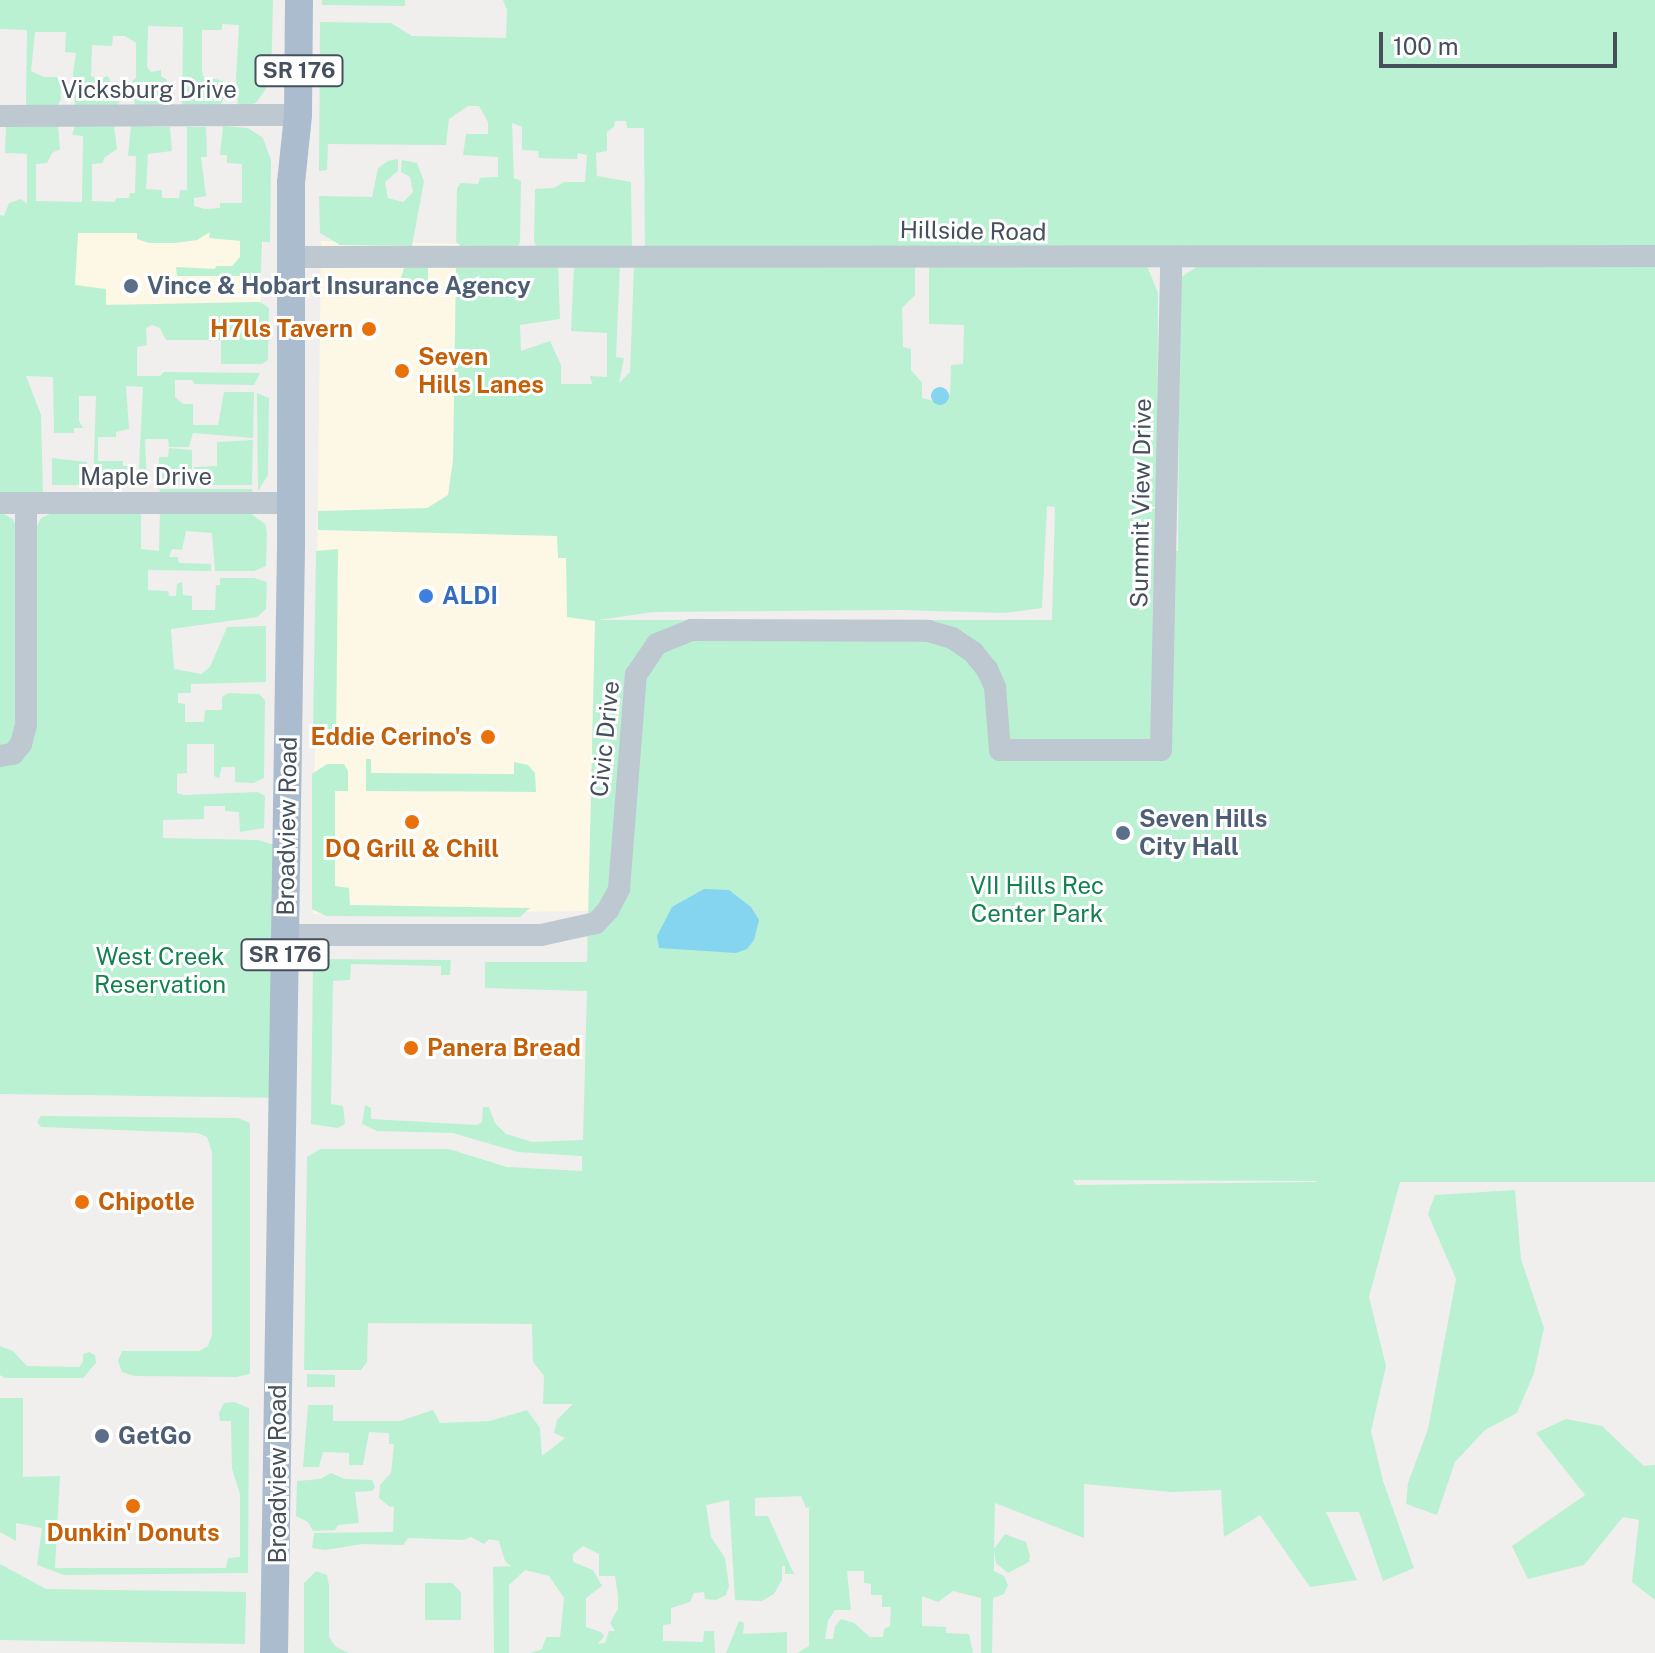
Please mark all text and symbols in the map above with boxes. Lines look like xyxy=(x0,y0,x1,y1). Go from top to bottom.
scale bar xyxy=(1383,16,1621,66)
text: 100 m xyxy=(1393,32,1459,60)
road number: SR 176 xyxy=(253,53,345,89)
street label: Vicksburg Drive xyxy=(61,76,237,104)
street label: Hillside Road xyxy=(899,215,1047,247)
place label: Vince & Hobart Insurance Agency xyxy=(147,272,531,300)
marker: Vince & Hobart Insurance Agency xyxy=(122,277,140,295)
place label: H7lls Tavern xyxy=(210,315,353,343)
marker: H7lls Tavern xyxy=(360,320,378,338)
place label: Seven Hills Lanes xyxy=(418,343,544,399)
marker: Seven Hills Lanes xyxy=(393,362,411,380)
street label: Summit View Drive xyxy=(1125,398,1157,608)
street label: Maple Drive xyxy=(80,463,212,491)
place label: ALDI xyxy=(442,582,498,610)
marker: ALDI xyxy=(417,587,435,605)
street label: Civic Drive xyxy=(585,679,625,799)
place label: Eddie Cerino's xyxy=(310,723,472,751)
marker: Eddie Cerino's xyxy=(479,728,497,746)
street label: Broadview Road xyxy=(271,736,303,916)
place label: Seven Hills City Hall xyxy=(1139,805,1267,861)
marker: DQ Grill & Chill xyxy=(403,813,421,831)
marker: Seven Hills City Hall xyxy=(1114,824,1132,842)
place label: DQ Grill & Chill xyxy=(325,835,499,863)
park label: VII Hills Rec Center Park xyxy=(970,872,1104,928)
road number: SR 176 xyxy=(239,937,331,973)
park label: West Creek Reservation xyxy=(94,943,226,999)
place label: Panera Bread xyxy=(427,1034,581,1062)
marker: Panera Bread xyxy=(402,1039,420,1057)
place label: Chipotle xyxy=(98,1188,195,1216)
marker: Chipotle xyxy=(73,1193,91,1211)
street label: Broadview Road xyxy=(264,1384,292,1564)
place label: GetGo xyxy=(118,1422,192,1450)
marker: GetGo xyxy=(93,1427,111,1445)
marker: Dunkin' Donuts xyxy=(124,1497,142,1515)
place label: Dunkin' Donuts xyxy=(46,1519,220,1547)

